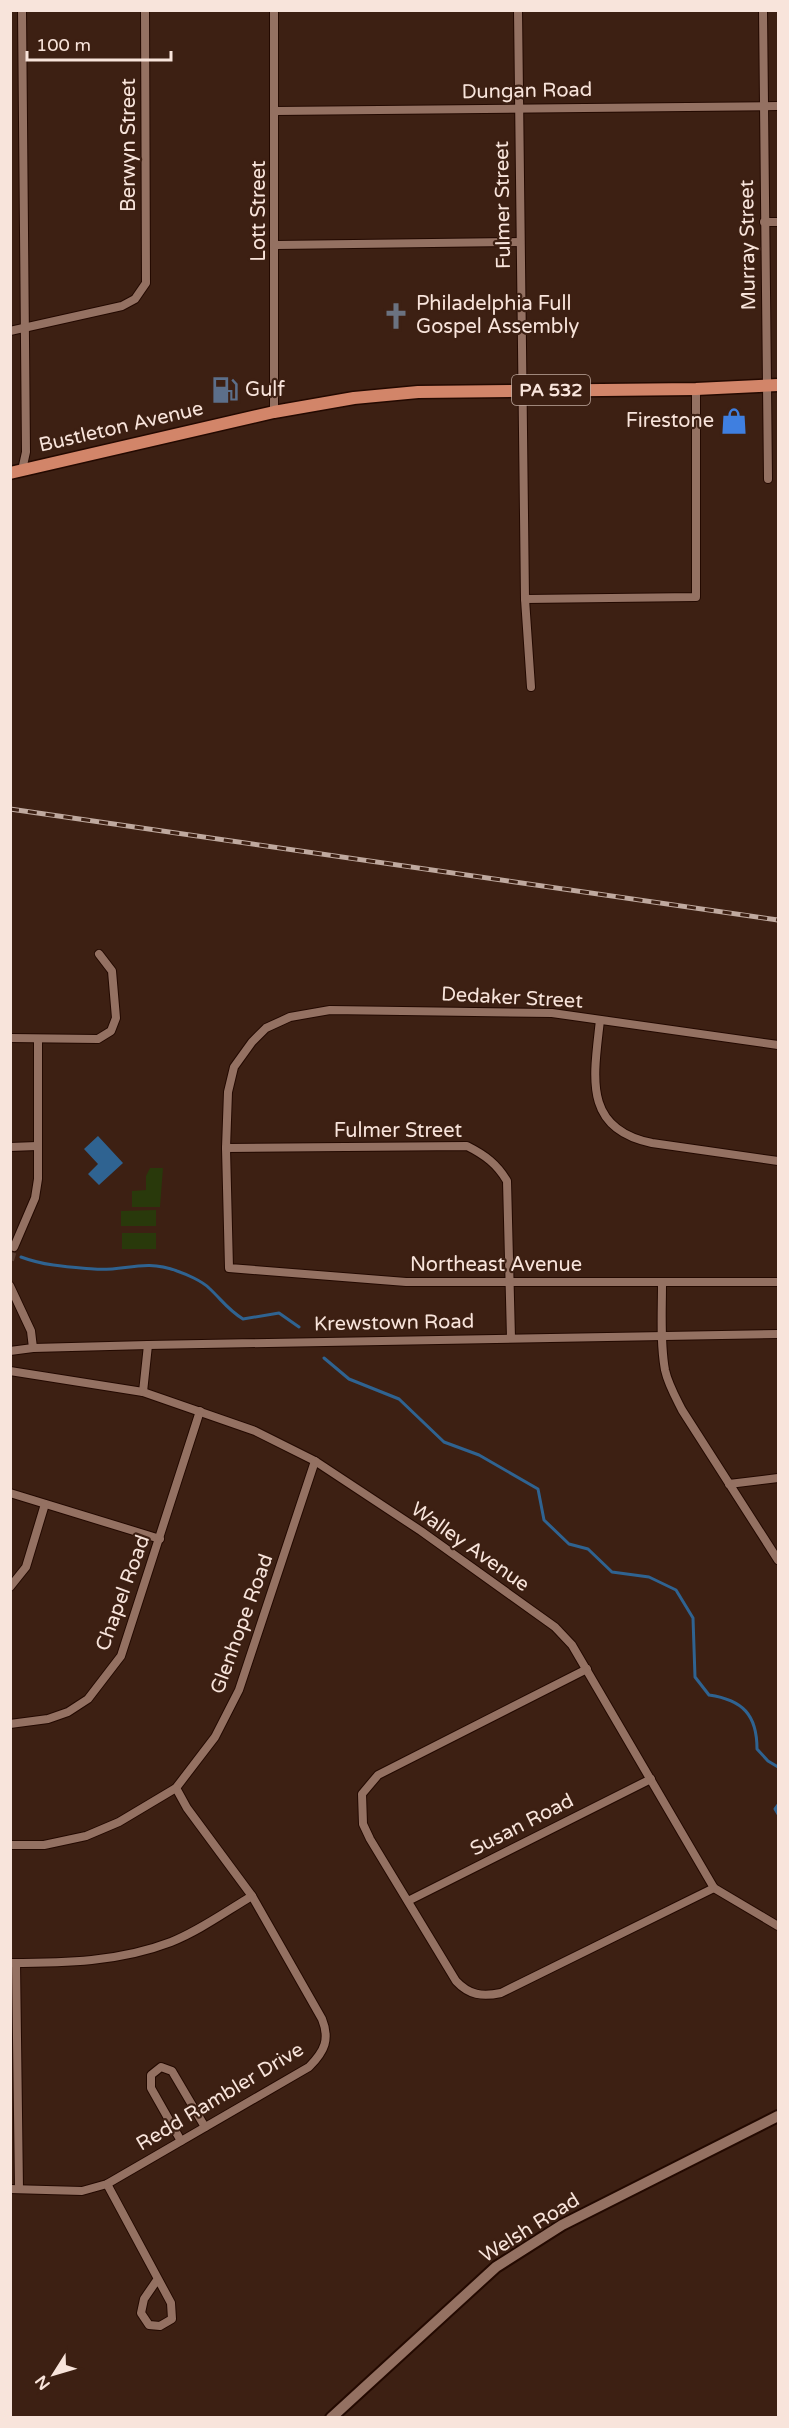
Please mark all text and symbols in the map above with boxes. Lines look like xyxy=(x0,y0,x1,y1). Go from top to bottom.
scale bar xyxy=(27,24,171,62)
text: 100 m xyxy=(36,34,91,56)
street label: Berwyn Street xyxy=(117,78,141,212)
street label: Dungan Road xyxy=(461,78,593,104)
street label: Fulmer Street xyxy=(490,140,516,269)
street label: Lott Street xyxy=(247,160,271,262)
street label: Murray Street xyxy=(735,179,761,311)
place label: Philadelphia Full Gospel Assembly xyxy=(416,292,579,339)
church icon: Philadelphia Full Gospel Assembly xyxy=(381,301,411,331)
fuel station icon: Gulf xyxy=(210,375,240,405)
road number: PA 532 xyxy=(512,375,590,405)
place label: Gulf xyxy=(245,378,285,402)
street label: Bustleton Avenue xyxy=(36,396,206,458)
shop icon: Firestone xyxy=(719,406,749,436)
place label: Firestone xyxy=(626,409,714,433)
street label: Dedaker Street xyxy=(441,982,584,1014)
street label: Fulmer Street xyxy=(334,1119,463,1143)
street label: Northeast Avenue xyxy=(410,1253,582,1277)
street label: Krewstown Road xyxy=(314,1310,474,1336)
street label: Walley Avenue xyxy=(406,1497,534,1597)
street label: Chapel Road xyxy=(91,1532,155,1654)
street label: Glenhope Road xyxy=(206,1551,278,1697)
street label: Susan Road xyxy=(466,1789,578,1861)
street label: Redd Rambler Drive xyxy=(132,2038,308,2156)
street label: Welsh Road xyxy=(476,2188,584,2268)
north arrow xyxy=(24,2344,84,2404)
text: N xyxy=(31,2371,55,2394)

